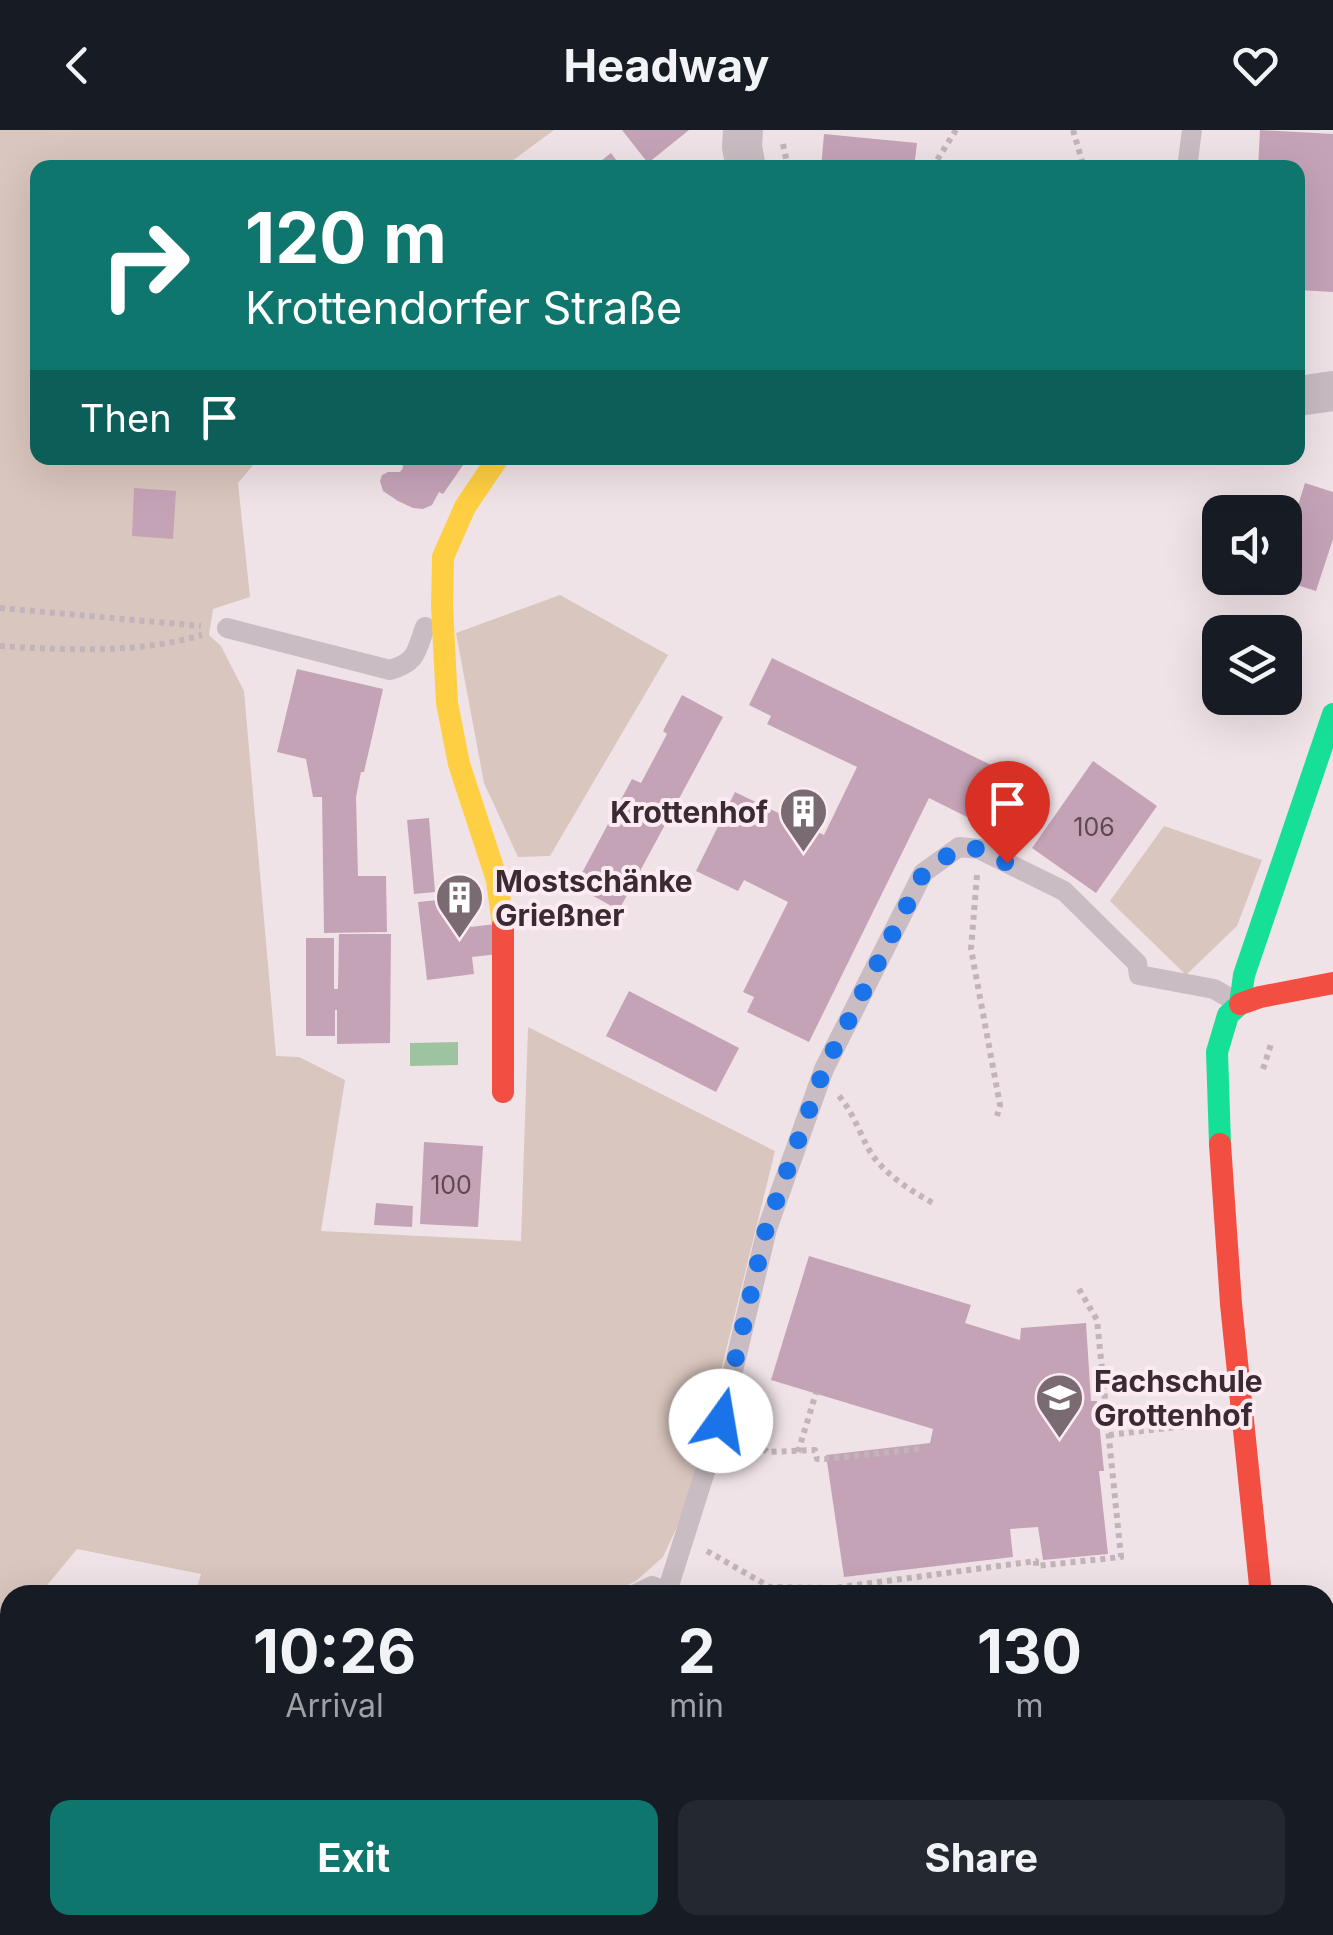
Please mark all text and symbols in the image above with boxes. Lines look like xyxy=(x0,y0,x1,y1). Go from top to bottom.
icon: back xyxy=(50,38,105,93)
text: Headway xyxy=(564,38,769,93)
icon: heart xyxy=(1228,38,1283,93)
text: 120 m xyxy=(245,195,447,280)
icon: right xyxy=(80,200,210,330)
text: Krottendorfer Straße xyxy=(245,280,682,335)
icon: arrive xyxy=(192,390,247,445)
text: Then xyxy=(80,395,172,441)
map controls xyxy=(1202,495,1302,715)
button: sound xyxy=(1202,495,1302,595)
button: layers xyxy=(1202,615,1302,715)
pin xyxy=(965,761,1050,864)
icon: arrive xyxy=(980,776,1035,831)
building icon: Krottenhof xyxy=(777,786,829,854)
place label: Krottenhof xyxy=(610,794,768,830)
house number: 106 xyxy=(1073,812,1115,842)
place label: Mostschänke Grießner xyxy=(495,863,693,933)
building icon: Mostschänke Grießner xyxy=(434,872,486,940)
house number: 100 xyxy=(430,1170,472,1200)
place label: Fachschule Grottenhof xyxy=(1094,1363,1263,1433)
position arrow xyxy=(669,1369,773,1473)
school or university icon: Fachschule Grottenhof xyxy=(1033,1372,1085,1440)
text: 10:26 xyxy=(253,1615,416,1687)
text: 2 xyxy=(678,1615,715,1687)
text: 130 xyxy=(977,1615,1082,1687)
text: Arrival xyxy=(285,1686,384,1725)
text: min xyxy=(669,1686,724,1725)
text: m xyxy=(1015,1686,1043,1725)
button: Exit xyxy=(50,1800,658,1915)
button: Share xyxy=(678,1800,1285,1915)

